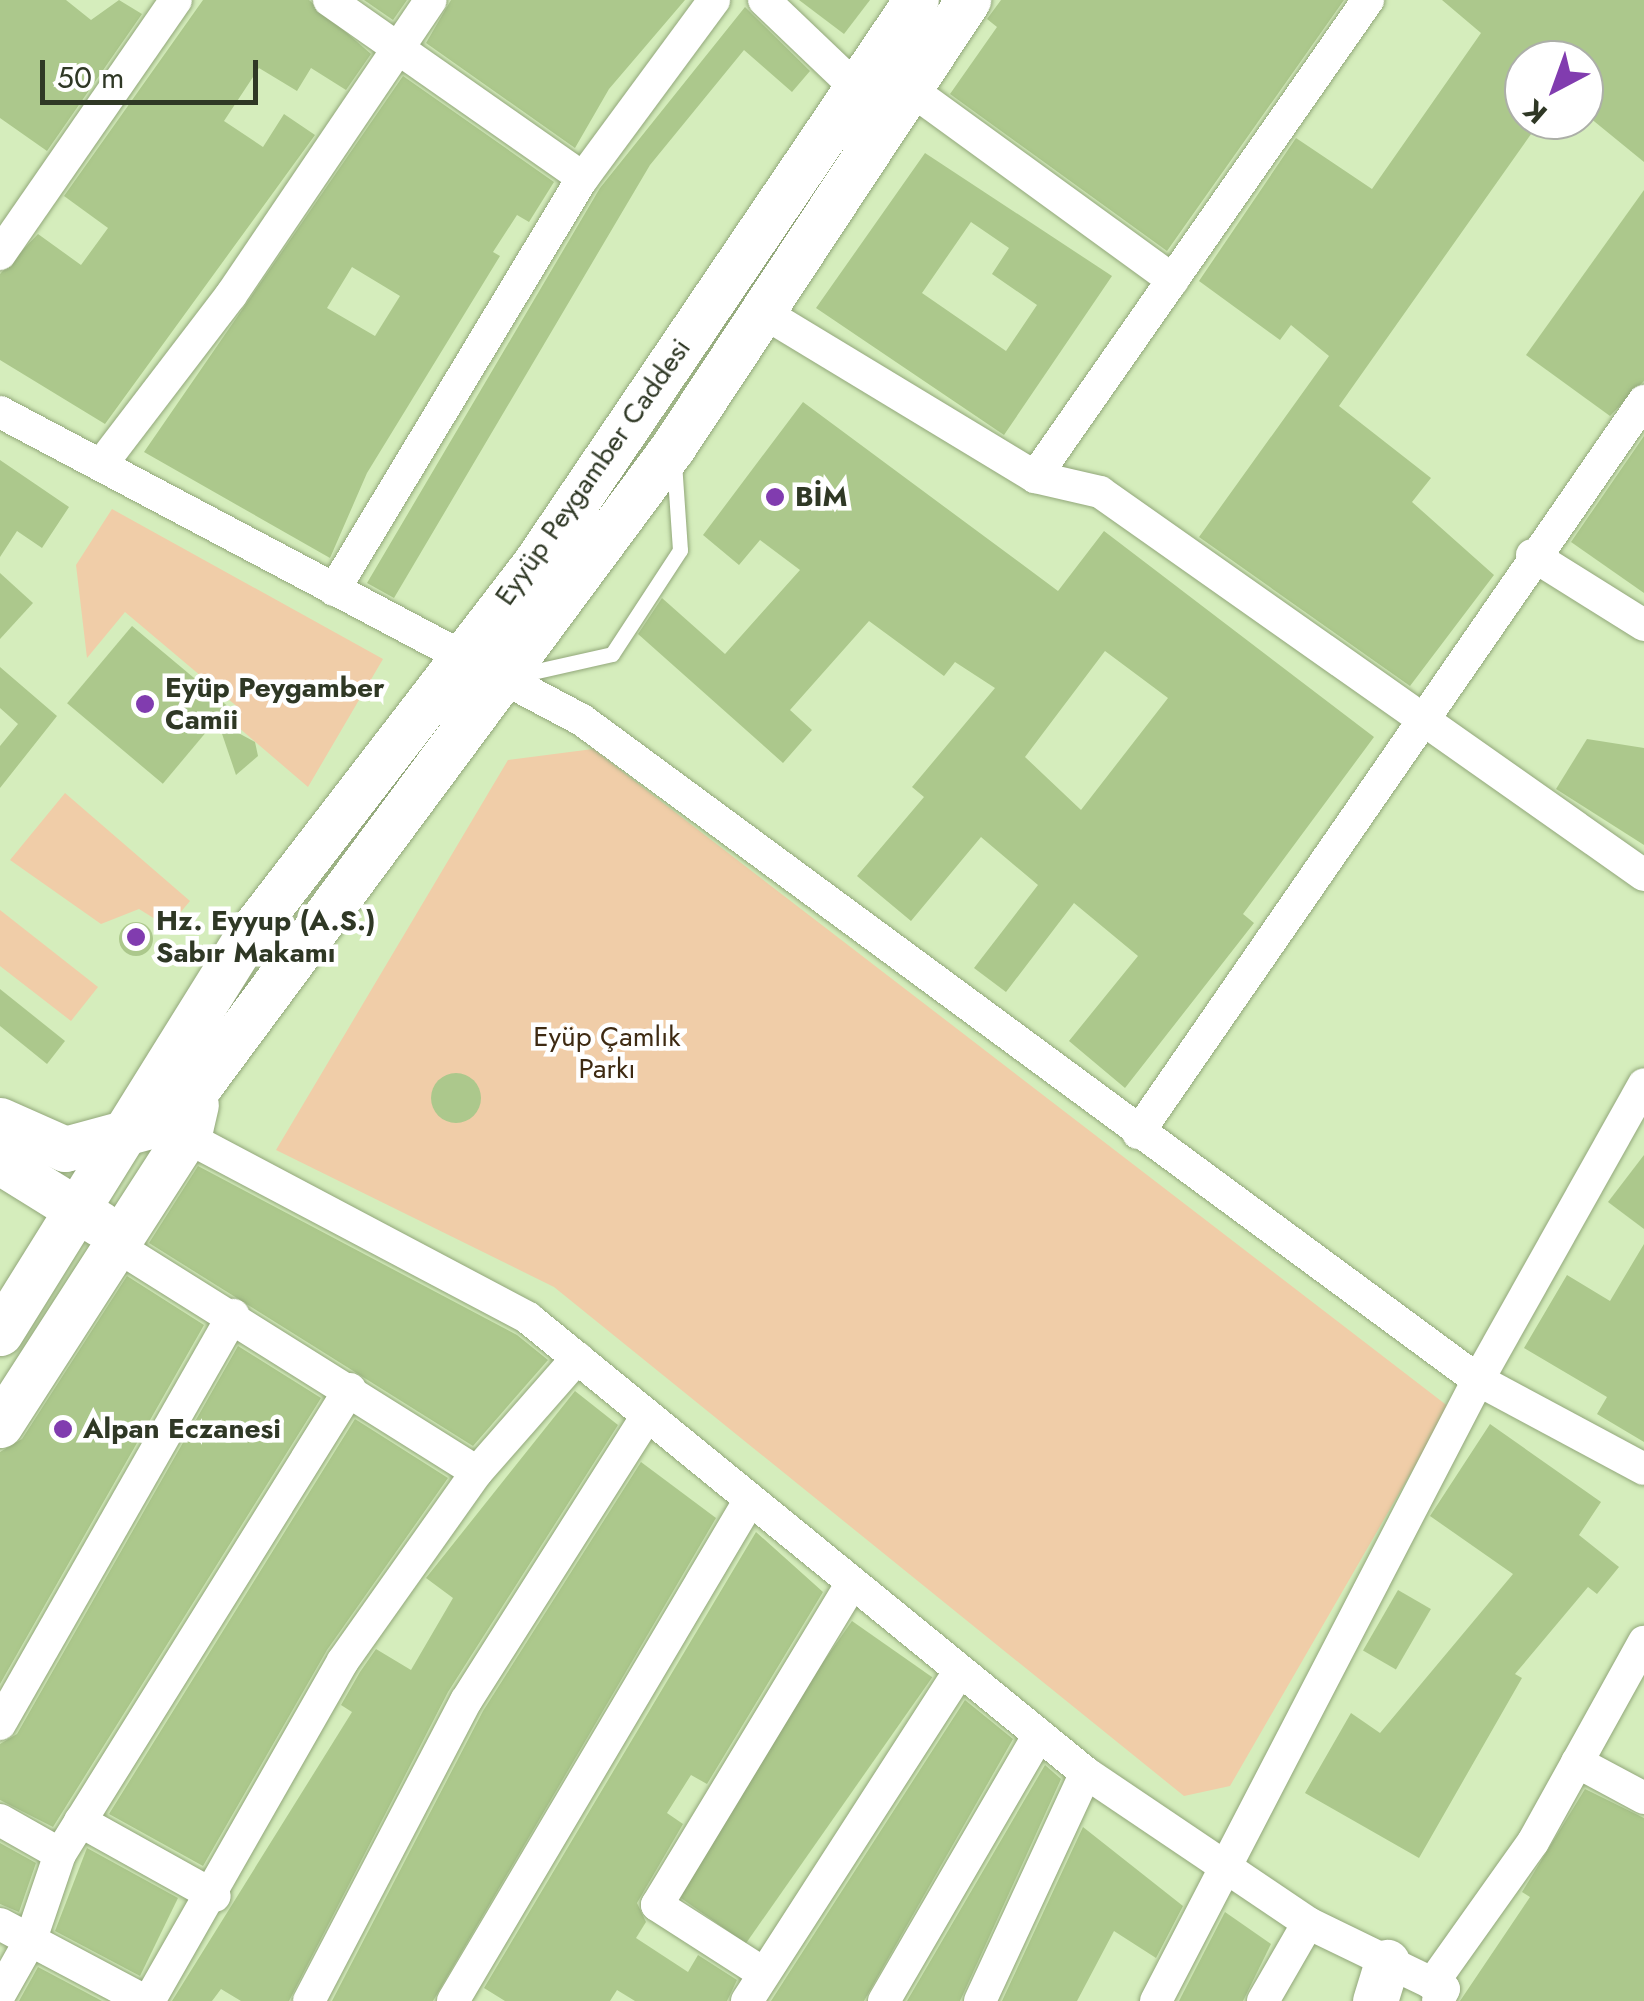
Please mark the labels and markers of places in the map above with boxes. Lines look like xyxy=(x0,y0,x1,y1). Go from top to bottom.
place label: BİM xyxy=(795,480,847,514)
marker: BİM xyxy=(764,486,786,508)
place label: Eyüp Peygamber Camii xyxy=(165,671,385,737)
marker: Eyüp Peygamber Camii xyxy=(134,693,156,715)
place label: Hz. Eyyup (A.S.) Sabır Makamı xyxy=(156,904,376,970)
marker: Hz. Eyyup (A.S.) Sabır Makamı xyxy=(125,926,147,948)
place label: Alpan Eczanesi xyxy=(83,1412,281,1446)
marker: Alpan Eczanesi xyxy=(52,1418,74,1440)

